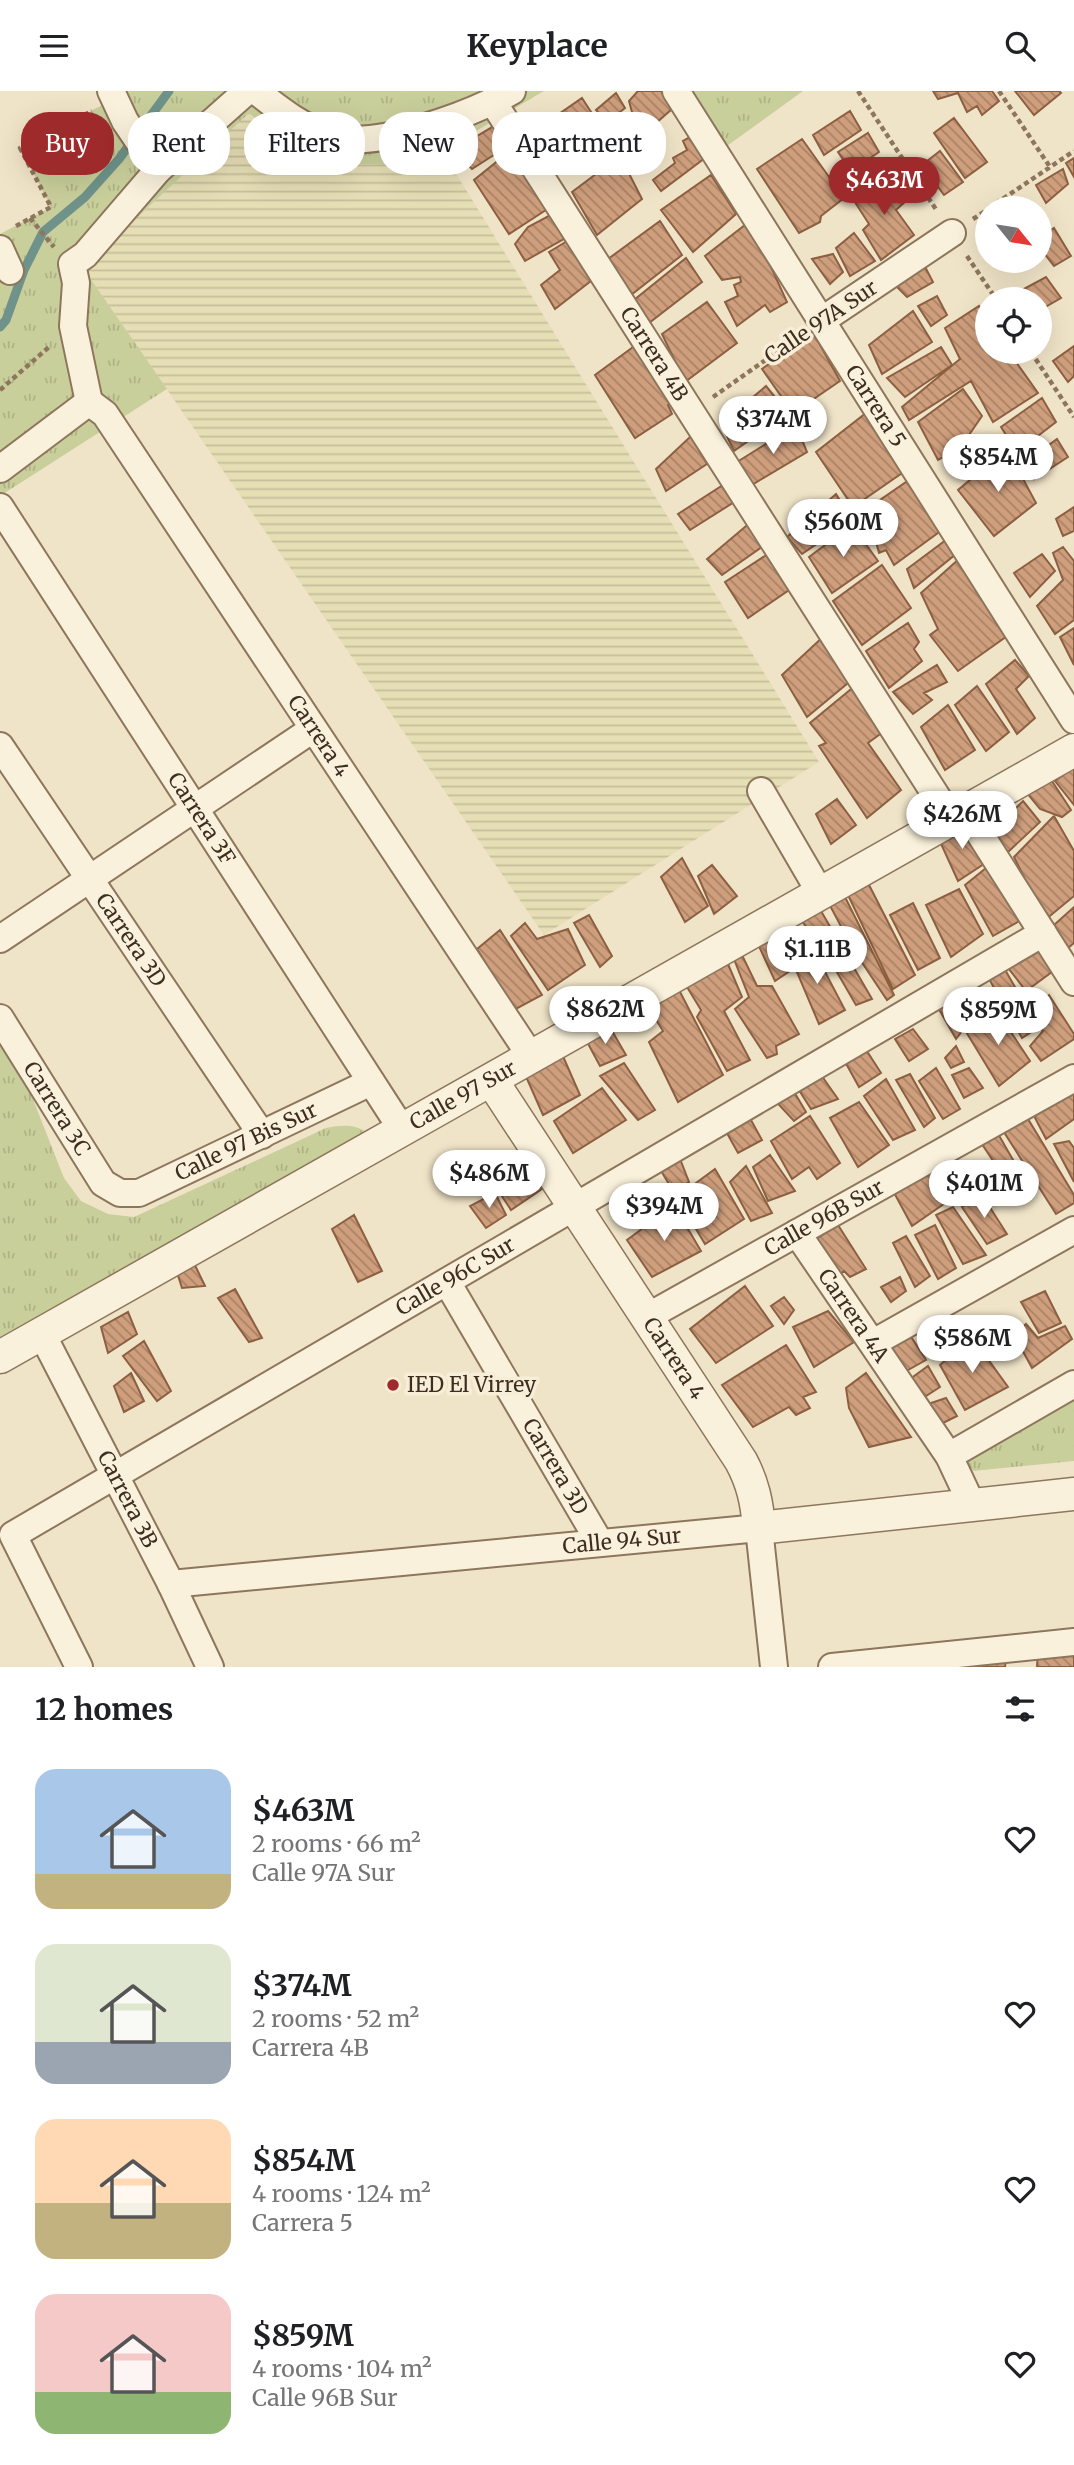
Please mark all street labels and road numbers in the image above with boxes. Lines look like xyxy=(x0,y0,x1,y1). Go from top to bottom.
street label: Calle 97A Sur xyxy=(759,274,883,369)
street label: Carrera 4B xyxy=(614,302,694,406)
street label: Carrera 5 xyxy=(840,360,912,452)
street label: Carrera 4 xyxy=(282,690,356,782)
street label: Carrera 3F xyxy=(162,767,241,870)
street label: Carrera 3D xyxy=(90,888,172,992)
street label: Calle 97 Sur xyxy=(405,1054,521,1136)
street label: Carrera 3C xyxy=(18,1056,97,1161)
street label: Calle 97 Bis Sur xyxy=(170,1096,321,1187)
street label: Calle 96B Sur xyxy=(759,1173,888,1262)
street label: Calle 96C Sur xyxy=(391,1231,520,1321)
street label: Carrera 4A xyxy=(812,1263,895,1368)
street label: Carrera 4 xyxy=(638,1312,711,1405)
street label: Carrera 3D xyxy=(517,1413,594,1520)
street label: Carrera 3B xyxy=(92,1446,164,1552)
street label: Calle 94 Sur xyxy=(561,1521,682,1560)

